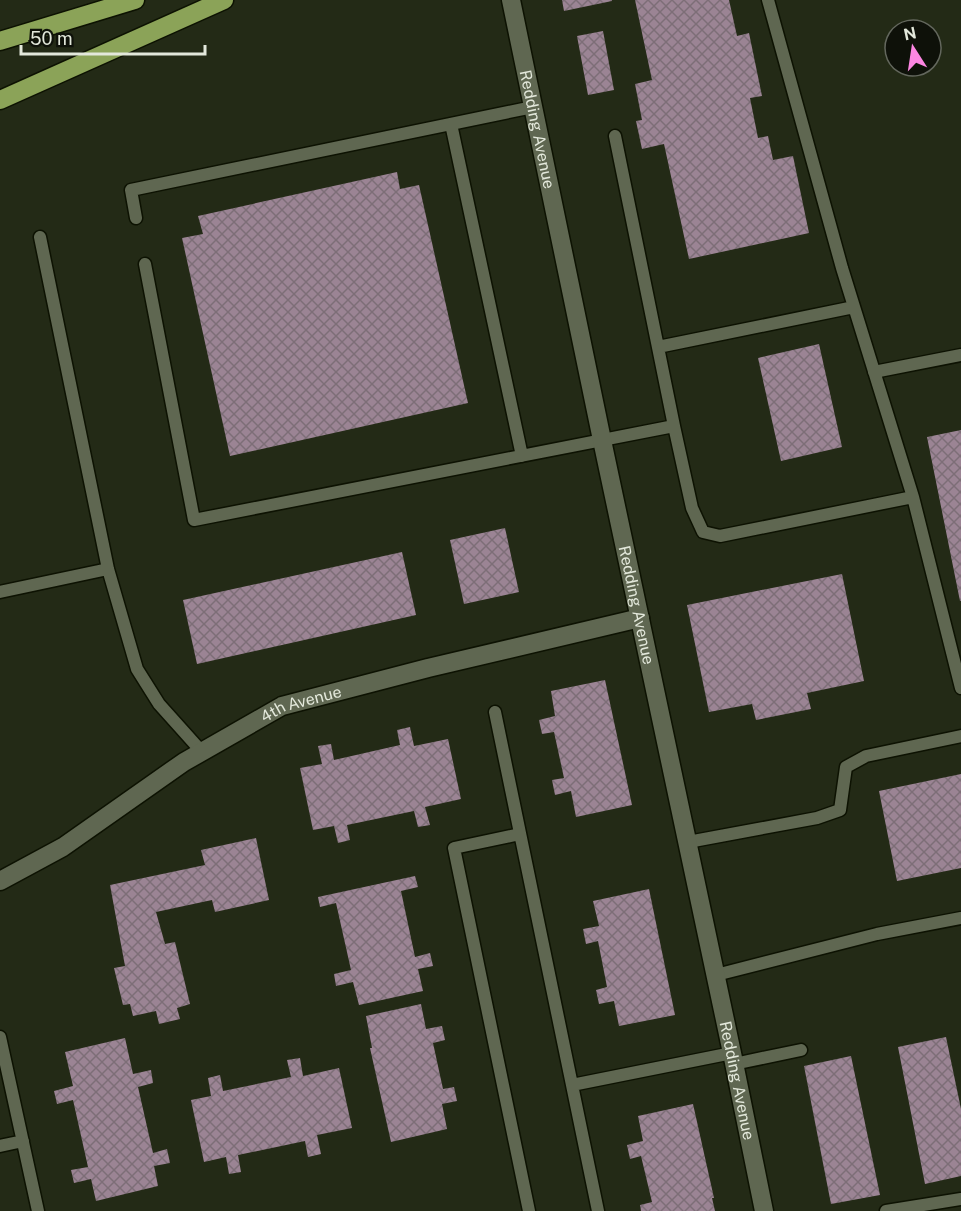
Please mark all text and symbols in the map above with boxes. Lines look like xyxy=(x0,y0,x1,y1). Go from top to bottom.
scale bar xyxy=(21,18,206,56)
north arrow xyxy=(883,18,943,78)
text: N xyxy=(902,23,918,44)
text: 50 m xyxy=(30,28,73,49)
street label: Redding Avenue xyxy=(516,68,559,190)
street label: Redding Avenue xyxy=(615,544,659,666)
street label: 4th Avenue xyxy=(257,681,343,726)
street label: Redding Avenue xyxy=(716,1019,759,1142)

